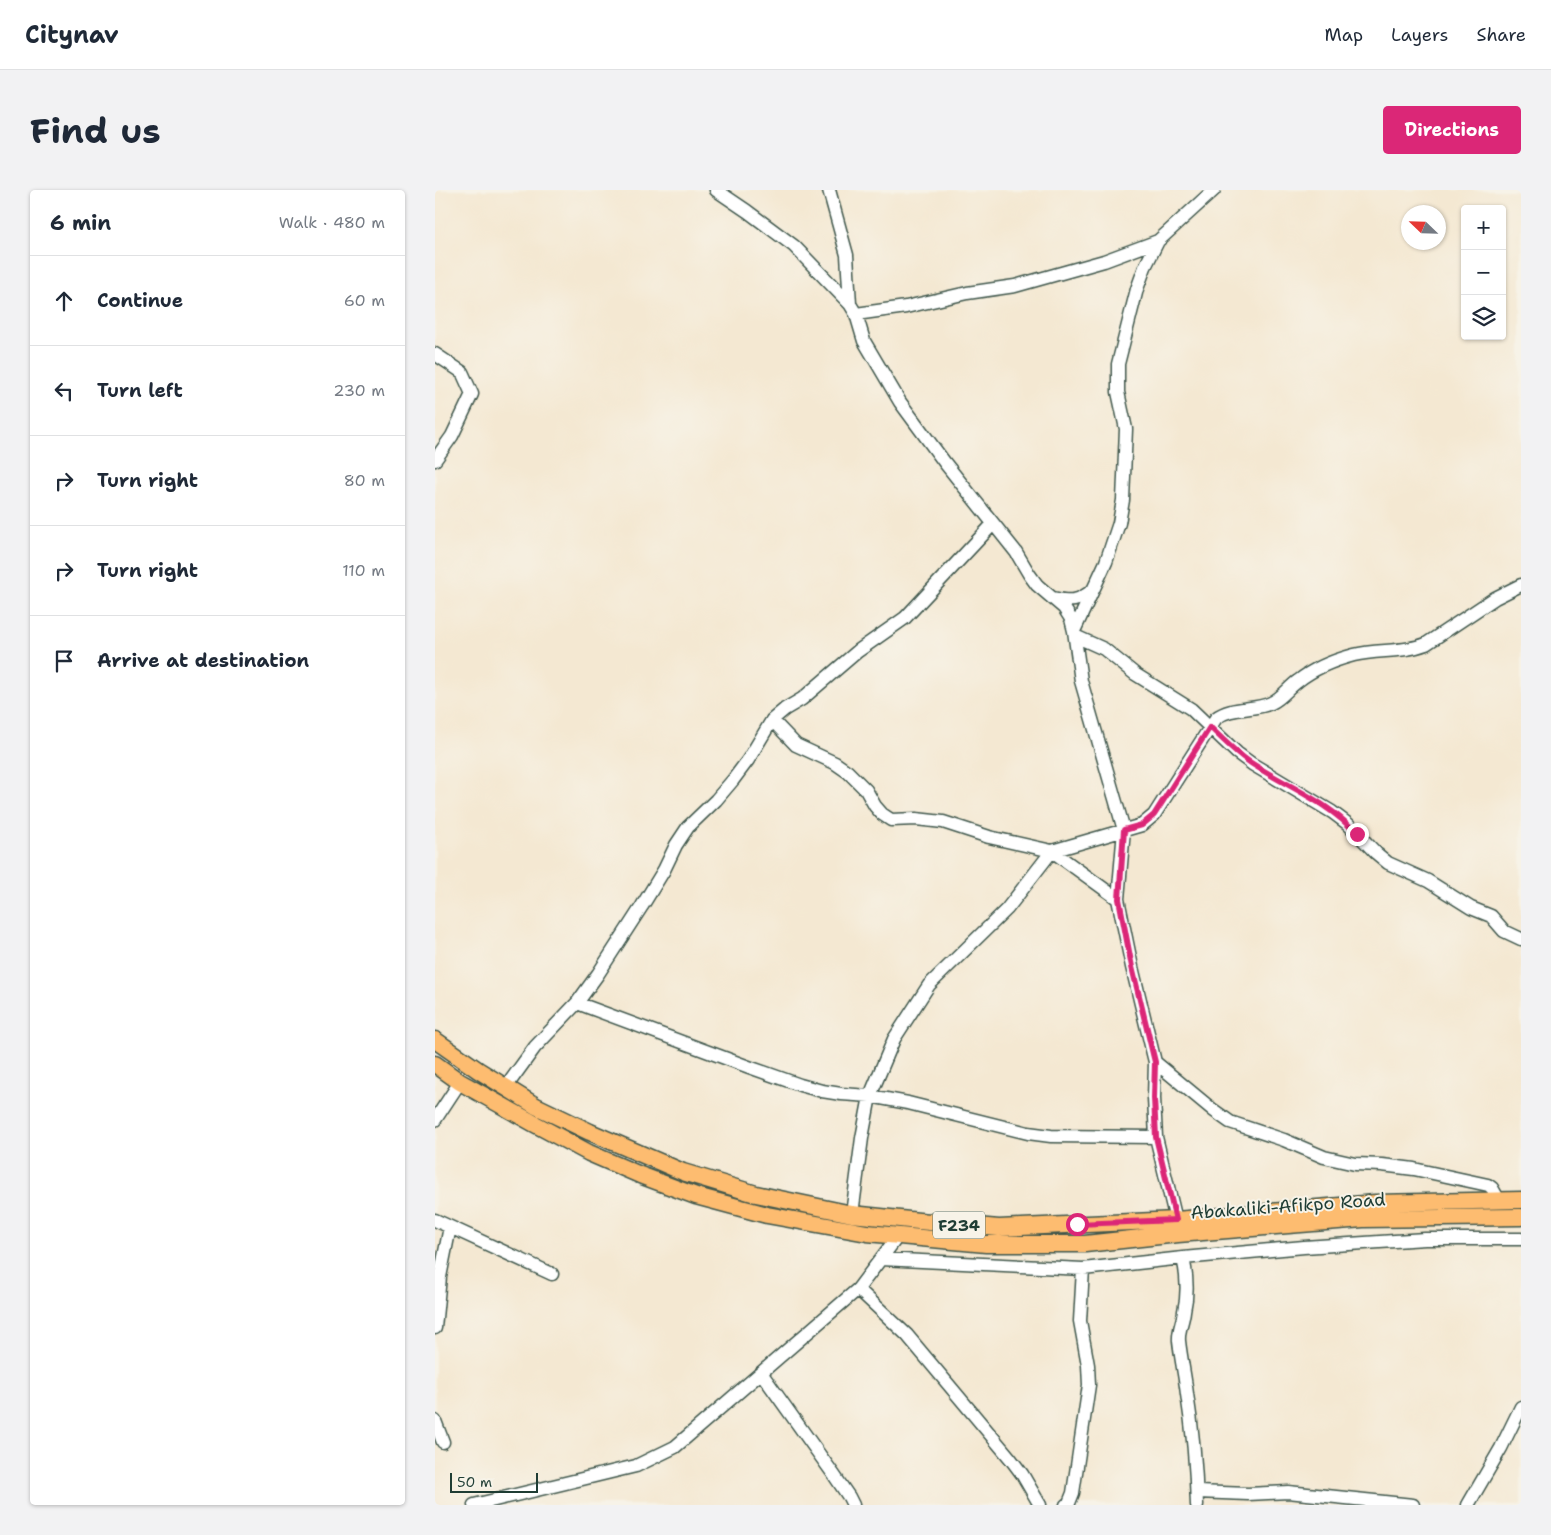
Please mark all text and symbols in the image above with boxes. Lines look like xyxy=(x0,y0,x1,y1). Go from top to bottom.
text: Citynav xyxy=(25,19,119,51)
text: Map xyxy=(1325,23,1363,47)
text: Layers xyxy=(1391,23,1448,47)
text: Share xyxy=(1476,23,1526,47)
button: Directions xyxy=(1383,106,1521,154)
text: Find us xyxy=(30,107,161,154)
north arrow xyxy=(1401,205,1446,250)
map controls xyxy=(1461,205,1506,340)
button: + xyxy=(1461,205,1506,250)
text: 6 min xyxy=(50,209,111,237)
text: Walk · 480 m xyxy=(279,212,385,233)
button: − xyxy=(1461,250,1506,295)
icon: ahead xyxy=(50,287,78,315)
text: Continue xyxy=(97,288,183,313)
text: 60 m xyxy=(344,290,385,311)
button: layers xyxy=(1461,295,1506,340)
icon: left xyxy=(50,377,78,405)
text: Turn left xyxy=(97,378,183,403)
text: 230 m xyxy=(333,380,385,401)
icon: right xyxy=(50,467,78,495)
text: Turn right xyxy=(97,468,198,493)
text: 80 m xyxy=(344,470,385,491)
icon: right xyxy=(50,557,78,585)
text: Turn right xyxy=(97,558,198,583)
text: 110 m xyxy=(342,560,385,581)
icon: arrive xyxy=(50,647,78,675)
text: Arrive at destination xyxy=(97,648,309,673)
route end xyxy=(1346,823,1369,846)
street label: Abakaliki-Afikpo Road xyxy=(1190,1187,1386,1225)
road number: F234 xyxy=(933,1212,985,1238)
route start xyxy=(1066,1213,1089,1236)
scale bar xyxy=(450,1470,537,1493)
text: 50 m xyxy=(457,1473,492,1491)

